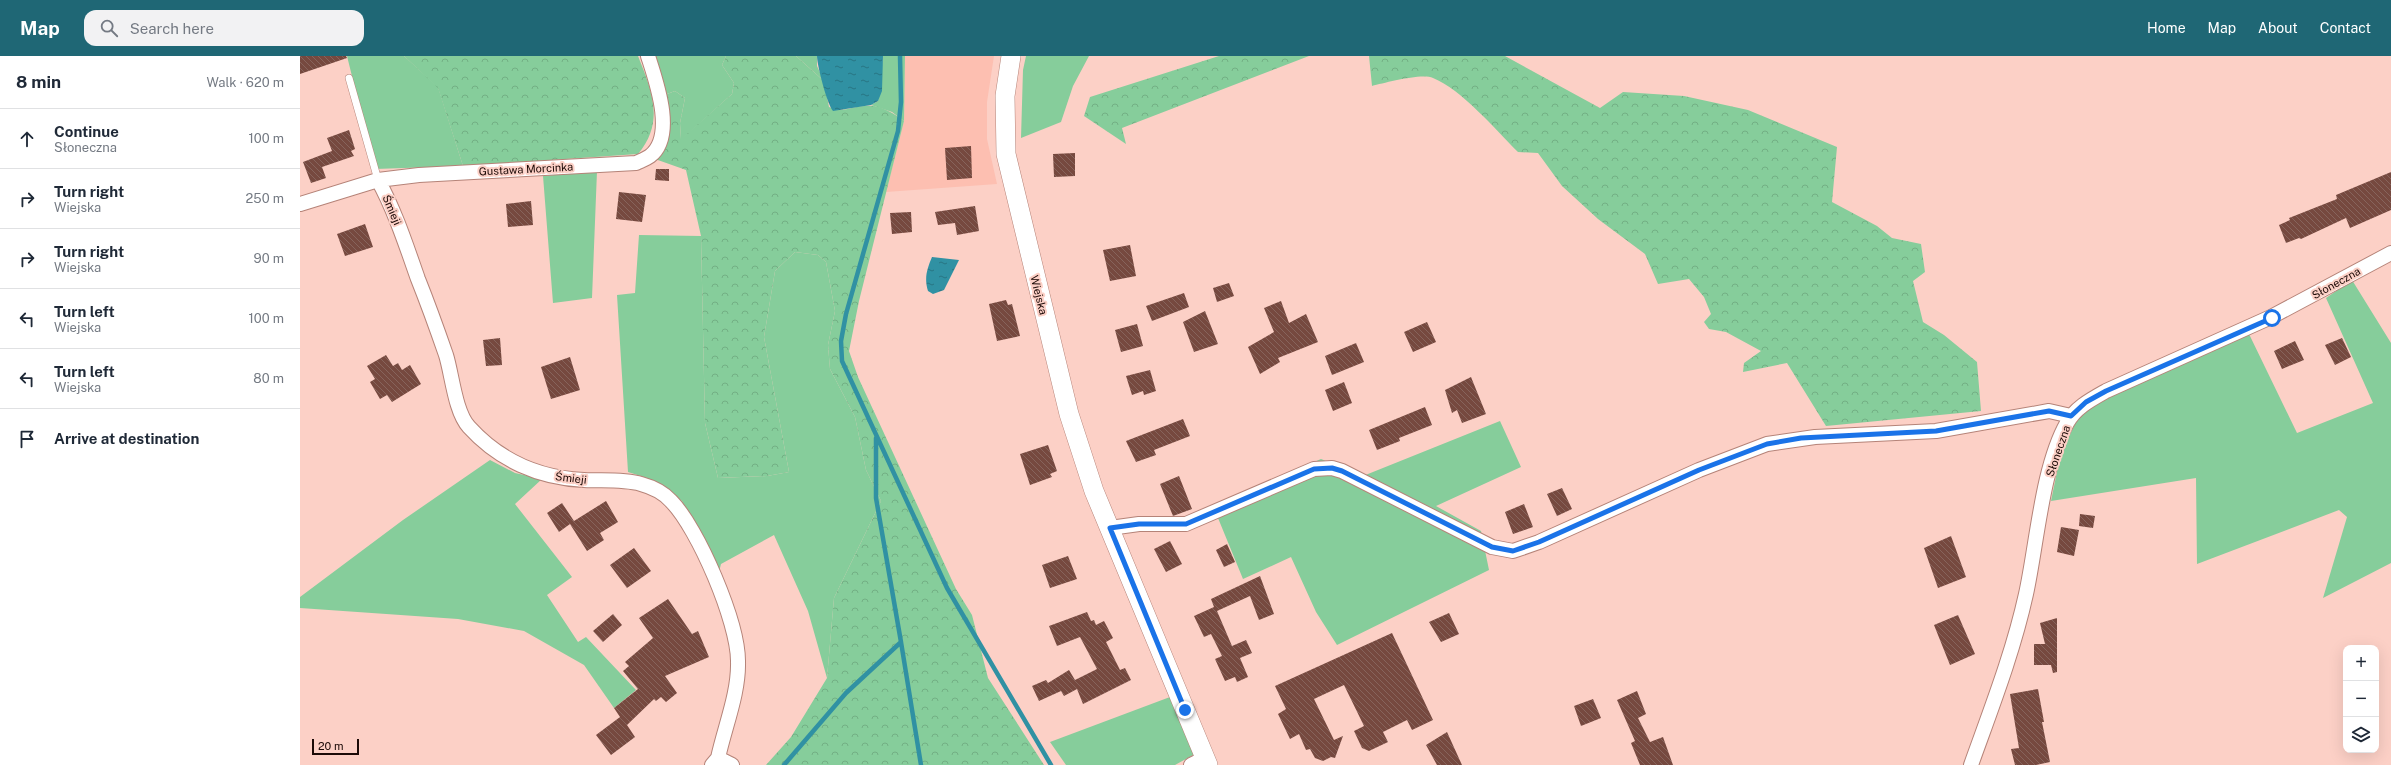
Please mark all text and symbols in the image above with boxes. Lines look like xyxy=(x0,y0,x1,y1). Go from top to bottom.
search box xyxy=(84,10,364,46)
text: Map xyxy=(20,17,60,39)
icon: search xyxy=(98,17,120,39)
text: Search here xyxy=(130,20,214,37)
text: Home xyxy=(2147,20,2186,36)
text: Map xyxy=(2208,20,2236,36)
text: About xyxy=(2258,20,2298,36)
text: Contact xyxy=(2320,20,2371,36)
text: 8 min xyxy=(16,72,61,92)
text: Walk · 620 m xyxy=(206,75,284,90)
text: Continue xyxy=(54,123,119,140)
icon: ahead xyxy=(16,128,38,150)
text: 100 m xyxy=(248,131,284,146)
text: Słoneczna xyxy=(54,140,117,155)
street label: Gustawa Morcinka xyxy=(479,161,573,177)
text: Turn right xyxy=(54,183,124,200)
icon: right xyxy=(16,188,38,210)
text: 250 m xyxy=(246,191,284,206)
street label: Śmieji xyxy=(380,193,405,227)
text: Wiejska xyxy=(54,200,101,215)
text: Turn right xyxy=(54,243,124,260)
icon: right xyxy=(16,248,38,270)
text: 90 m xyxy=(254,251,284,266)
text: Wiejska xyxy=(54,260,101,275)
street label: Słoneczna xyxy=(2310,265,2362,301)
street label: Wiejska xyxy=(1028,274,1050,316)
text: Turn left xyxy=(54,303,115,320)
icon: left xyxy=(16,308,38,330)
route start xyxy=(2263,309,2281,327)
text: 100 m xyxy=(248,311,284,326)
text: Wiejska xyxy=(54,320,101,335)
text: Turn left xyxy=(54,363,115,380)
icon: left xyxy=(16,368,38,390)
text: 80 m xyxy=(253,371,284,386)
text: Wiejska xyxy=(54,380,101,395)
street label: Słoneczna xyxy=(2044,424,2072,478)
icon: arrive xyxy=(16,428,38,450)
text: Arrive at destination xyxy=(54,430,199,447)
street label: Śmieji xyxy=(555,469,588,486)
map controls xyxy=(2343,645,2379,753)
button: + xyxy=(2343,645,2379,681)
button: − xyxy=(2343,681,2379,717)
route end xyxy=(1176,701,1194,719)
button: layers xyxy=(2343,717,2379,753)
scale bar xyxy=(312,737,359,756)
text: 20 m xyxy=(318,740,343,752)

